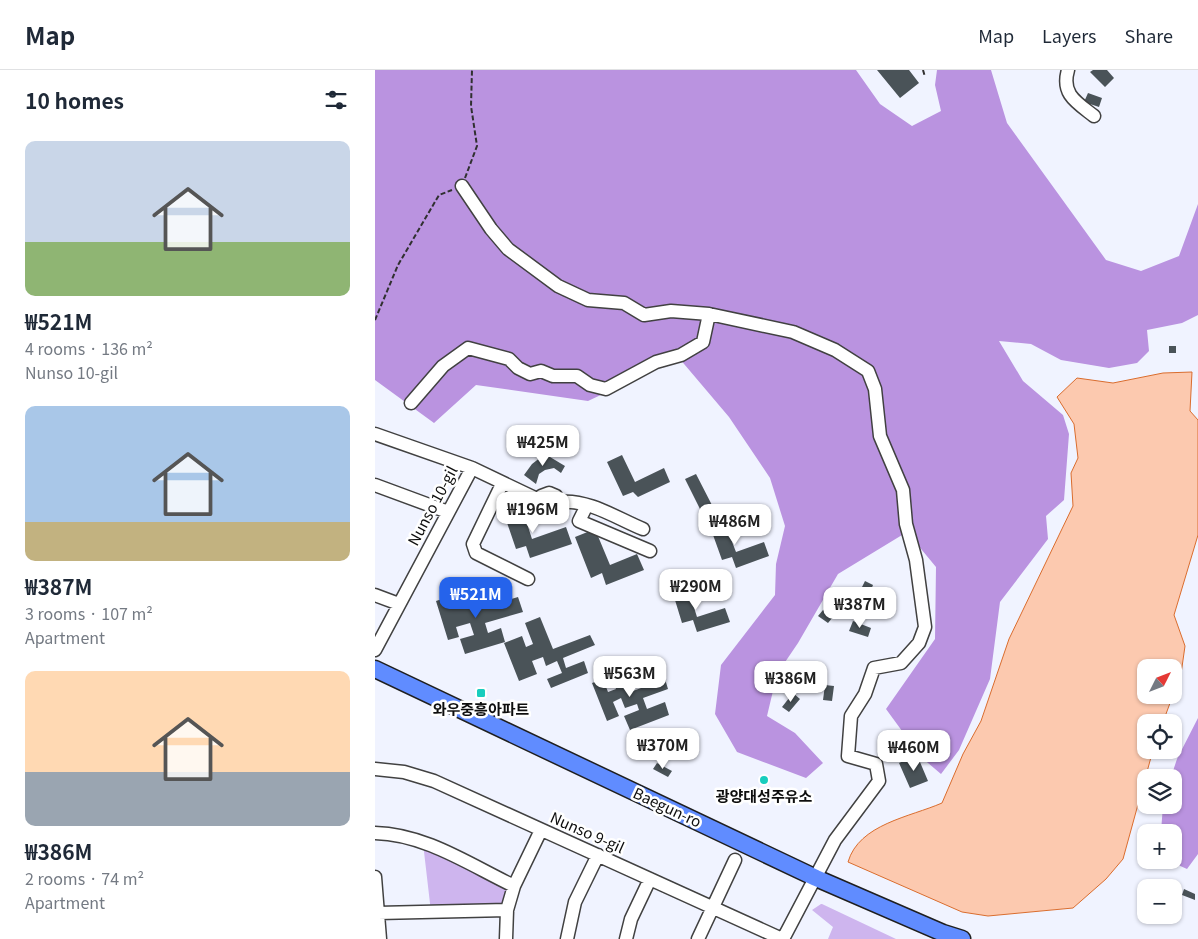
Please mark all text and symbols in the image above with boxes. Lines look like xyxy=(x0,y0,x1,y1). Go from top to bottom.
text: Map xyxy=(25,17,75,52)
text: Map xyxy=(978,22,1014,48)
text: Layers xyxy=(1042,22,1097,48)
text: Share xyxy=(1125,22,1173,48)
text: 10 homes xyxy=(25,85,124,115)
icon: filters xyxy=(322,86,350,114)
icon: home xyxy=(143,174,233,264)
text: ₩521M xyxy=(25,306,92,336)
text: 4 rooms · 136 m² xyxy=(25,336,153,360)
text: Nunso 10-gil xyxy=(25,360,118,384)
pin: ₩425M xyxy=(508,424,578,467)
text: ₩425M xyxy=(517,429,569,453)
icon: home xyxy=(143,439,233,529)
street label: Nunso 10-gil xyxy=(402,462,461,549)
pin: ₩196M xyxy=(498,492,568,534)
text: ₩196M xyxy=(507,496,559,520)
pin: ₩486M xyxy=(700,504,770,546)
text: ₩486M xyxy=(709,508,761,532)
pin: ₩290M xyxy=(661,568,731,611)
text: ₩387M xyxy=(25,571,92,601)
text: ₩290M xyxy=(670,573,722,597)
pin: ₩521M xyxy=(441,576,511,619)
text: ₩521M xyxy=(450,581,502,605)
pin: ₩387M xyxy=(825,586,895,629)
text: ₩387M xyxy=(834,591,886,615)
text: 3 rooms · 107 m² xyxy=(25,601,153,625)
text: Apartment xyxy=(25,625,105,649)
pin: ₩563M xyxy=(595,656,665,698)
north arrow xyxy=(1137,659,1183,704)
map controls xyxy=(1137,659,1182,924)
text: ₩563M xyxy=(604,660,656,684)
pin: ₩386M xyxy=(756,660,826,703)
text: ₩386M xyxy=(765,665,817,689)
marker: 와우중흥아파트 xyxy=(475,687,487,699)
place label: 와우중흥아파트 xyxy=(433,698,529,719)
icon: home xyxy=(143,704,233,794)
button: locate xyxy=(1137,714,1182,759)
pin: ₩370M xyxy=(628,728,698,770)
pin: ₩460M xyxy=(879,730,949,772)
text: ₩370M xyxy=(637,732,689,756)
text: ₩460M xyxy=(888,734,940,758)
button: layers xyxy=(1137,769,1182,814)
marker: 광양대성주유소 xyxy=(758,774,770,786)
street label: Baegun-ro xyxy=(630,782,705,832)
place label: 광양대성주유소 xyxy=(716,785,812,806)
street label: Nunso 9-gil xyxy=(547,806,628,857)
button: + xyxy=(1137,824,1182,869)
text: ₩386M xyxy=(25,836,92,866)
text: 2 rooms · 74 m² xyxy=(25,866,144,890)
button: − xyxy=(1137,879,1182,924)
text: Apartment xyxy=(25,890,105,914)

